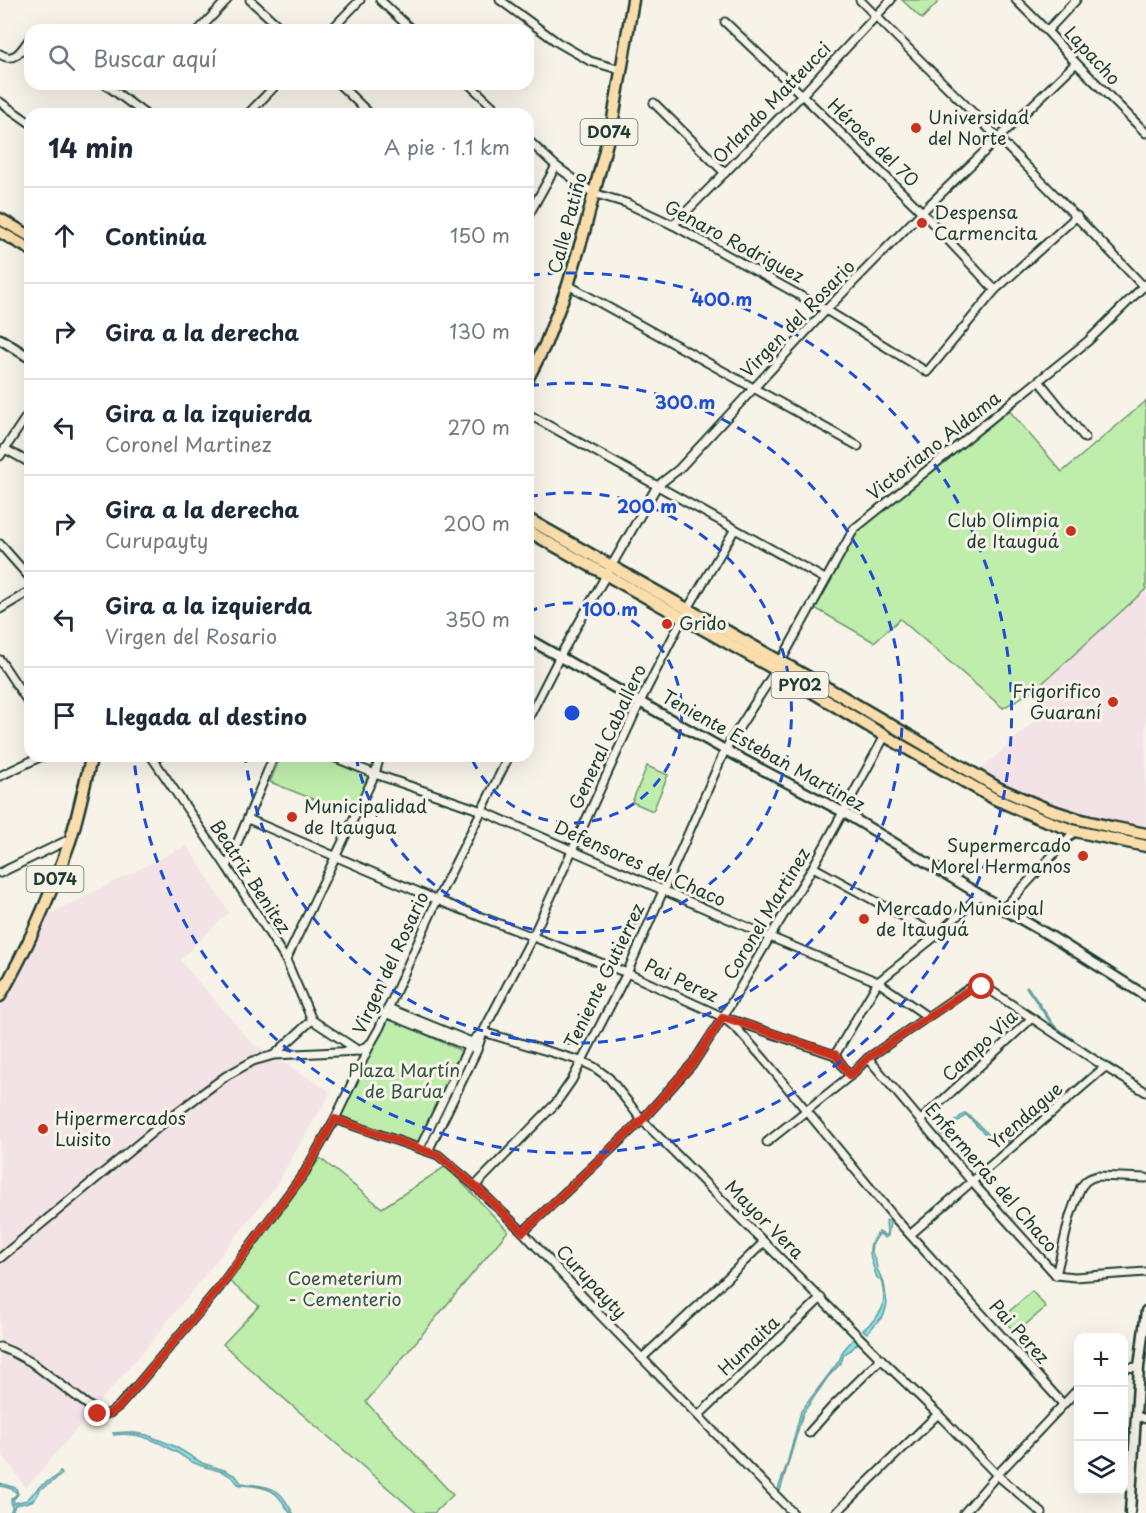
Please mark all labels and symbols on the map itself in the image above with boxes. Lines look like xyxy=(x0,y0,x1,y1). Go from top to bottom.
street label: Lapacho xyxy=(1059,19,1128,91)
street label: Orlando Matteucci xyxy=(706,35,836,169)
street label: Héroes del 70 xyxy=(822,91,926,192)
place label: Universidad del Norte xyxy=(928,103,1029,151)
road number: D074 xyxy=(580,119,638,145)
marker: Universidad del Norte xyxy=(909,121,923,135)
street label: Calle Patiño xyxy=(540,169,593,276)
street label: Genaro Rodriguez xyxy=(660,192,810,289)
place label: Despensa Carmencita xyxy=(934,198,1038,246)
marker: Despensa Carmencita xyxy=(915,216,929,230)
street label: Virgen del Rosario xyxy=(733,253,860,383)
text: 400 m xyxy=(692,285,752,312)
street label: Victoriano Aldama xyxy=(860,383,1006,506)
text: 300 m xyxy=(655,388,715,415)
text: 200 m xyxy=(617,492,677,519)
place label: Club Olimpia de Itauguá xyxy=(947,506,1060,554)
marker: Club Olimpia de Itauguá xyxy=(1064,524,1078,538)
text: 100 m xyxy=(582,595,638,622)
place label: Grido xyxy=(679,609,727,636)
marker: Grido xyxy=(660,617,674,631)
street label: General Caballero xyxy=(561,659,652,813)
road number: PY02 xyxy=(772,672,828,698)
place label: Frigorifico Guaraní xyxy=(1012,677,1101,725)
street label: Teniente Esteban Martinez xyxy=(657,682,871,817)
marker: Frigorifico Guaraní xyxy=(1106,695,1120,709)
centre of rings xyxy=(562,703,582,723)
place label: Municipalidad de Itaugua xyxy=(304,792,427,840)
marker: Municipalidad de Itaugua xyxy=(285,810,299,824)
street label: Defensores del Chaco xyxy=(551,813,731,913)
street label: Beatriz Benitez xyxy=(204,814,298,939)
place label: Supermercado Morel Hermanos xyxy=(930,831,1071,879)
street label: Coronel Martinez xyxy=(716,842,816,984)
marker: Supermercado Morel Hermanos xyxy=(1076,849,1090,863)
road number: D074 xyxy=(26,866,84,892)
street label: Virgen del Rosario xyxy=(345,887,435,1038)
place label: Mercado Municipal de Itauguá xyxy=(876,894,1044,942)
street label: Teniente Gutierrez xyxy=(557,898,651,1052)
marker: Mercado Municipal de Itauguá xyxy=(857,912,871,926)
street label: Pai Perez xyxy=(640,951,723,1009)
route start xyxy=(968,973,994,999)
street label: Campo Via xyxy=(935,1002,1023,1087)
park label: Plaza Martín de Barúa xyxy=(348,1056,460,1104)
street label: Yrendague xyxy=(982,1075,1068,1155)
street label: Enfermeras del Chaco xyxy=(919,1096,1065,1258)
place label: Hipermercados Luisito xyxy=(55,1104,186,1152)
marker: Hipermercados Luisito xyxy=(36,1122,50,1136)
street label: Mayor Vera xyxy=(719,1173,811,1265)
street label: Curupayty xyxy=(551,1238,634,1324)
park label: Coemeterium - Cementerio xyxy=(288,1264,402,1312)
street label: Pai Perez xyxy=(984,1293,1057,1369)
street label: Humaita xyxy=(711,1308,785,1381)
route end xyxy=(84,1400,110,1426)

